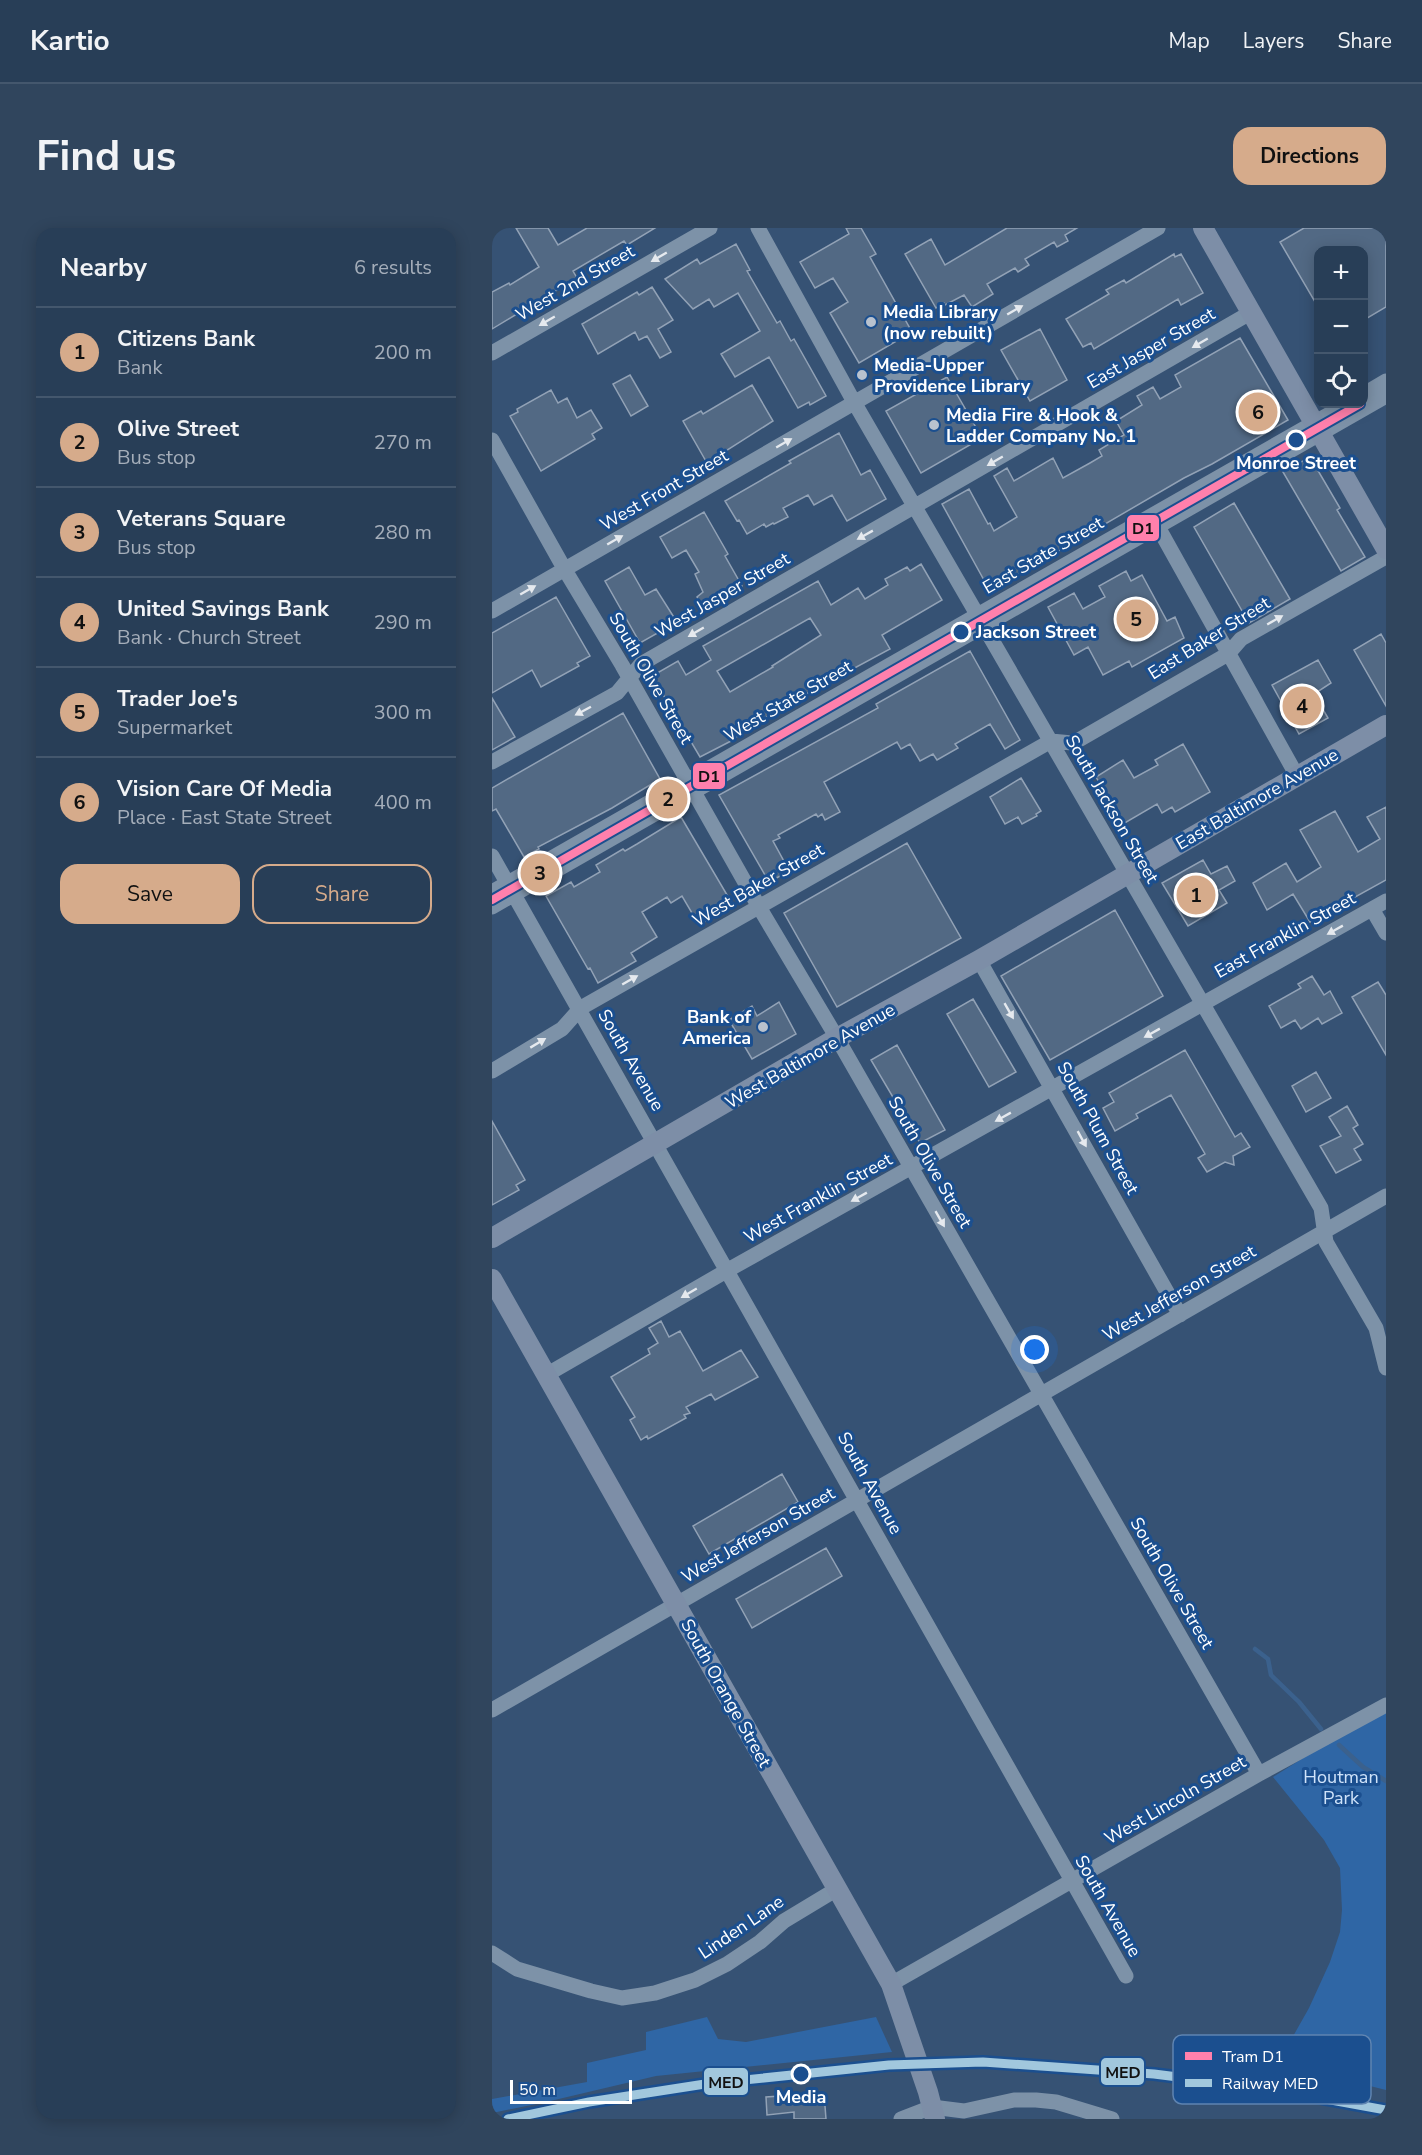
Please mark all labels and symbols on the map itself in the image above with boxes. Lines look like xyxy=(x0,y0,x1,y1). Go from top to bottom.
street label: West 2nd Street xyxy=(511,239,639,327)
one-way arrow xyxy=(650,252,667,262)
place label: Media Library (now rebuilt) xyxy=(883,300,998,345)
street label: East Jasper Street xyxy=(1083,301,1220,394)
one-way arrow xyxy=(1007,305,1023,316)
marker: Media Library (now rebuilt) xyxy=(864,315,878,329)
one-way arrow xyxy=(539,316,555,327)
one-way arrow xyxy=(1192,337,1208,348)
place label: Media-Upper Providence Library xyxy=(874,353,1031,398)
marker: Media-Upper Providence Library xyxy=(855,368,869,382)
pin: 6 xyxy=(1238,390,1278,435)
place label: Media Fire & Hook & Ladder Company No. 1 xyxy=(946,403,1136,448)
marker: Media Fire & Hook & Ladder Company No. 1 xyxy=(927,418,941,432)
marker: Monroe Street xyxy=(1286,430,1306,450)
one-way arrow xyxy=(776,438,793,448)
street label: West Front Street xyxy=(596,443,733,536)
place label: Monroe Street xyxy=(1236,451,1356,475)
one-way arrow xyxy=(986,456,1003,466)
street label: East State Street xyxy=(978,510,1108,599)
line badge: D1 xyxy=(1126,514,1160,542)
text: D1 xyxy=(1132,518,1154,540)
one-way arrow xyxy=(857,530,874,540)
one-way arrow xyxy=(607,536,624,546)
street label: West Jasper Street xyxy=(650,546,794,643)
one-way arrow xyxy=(520,585,537,595)
street label: East Baker Street xyxy=(1143,590,1275,685)
pin: 5 xyxy=(1116,596,1156,642)
street label: South Olive Street xyxy=(604,608,699,749)
one-way arrow xyxy=(1267,614,1283,625)
place label: Jackson Street xyxy=(975,620,1096,644)
marker: Jackson Street xyxy=(951,622,971,642)
one-way arrow xyxy=(688,627,704,638)
street label: West State Street xyxy=(720,654,857,747)
pin: 4 xyxy=(1282,684,1322,728)
one-way arrow xyxy=(574,706,591,716)
street label: South Jackson Street xyxy=(1060,730,1165,888)
street label: East Baltimore Avenue xyxy=(1171,743,1343,855)
line badge: D1 xyxy=(692,762,726,790)
text: D1 xyxy=(698,766,720,788)
pin: 2 xyxy=(648,776,687,822)
street label: West Baker Street xyxy=(688,837,829,932)
pin: 3 xyxy=(520,850,560,896)
pin: 1 xyxy=(1176,872,1216,918)
street label: East Franklin Street xyxy=(1210,886,1360,984)
one-way arrow xyxy=(1327,924,1343,935)
one-way arrow xyxy=(622,975,639,985)
street label: West Baltimore Avenue xyxy=(721,998,899,1114)
one-way arrow xyxy=(1003,1003,1014,1019)
street label: South Avenue xyxy=(592,1005,670,1115)
place label: Bank of America xyxy=(682,1005,751,1050)
marker: Bank of America xyxy=(756,1020,770,1034)
one-way arrow xyxy=(1143,1028,1160,1038)
one-way arrow xyxy=(530,1038,546,1049)
street label: South Plum Street xyxy=(1052,1057,1145,1199)
street label: South Olive Street xyxy=(883,1092,978,1233)
one-way arrow xyxy=(994,1112,1011,1122)
one-way arrow xyxy=(1077,1131,1087,1148)
street label: West Franklin Street xyxy=(740,1147,897,1249)
one-way arrow xyxy=(851,1192,868,1202)
one-way arrow xyxy=(935,1211,945,1228)
street label: West Jefferson Street xyxy=(1098,1239,1261,1347)
one-way arrow xyxy=(681,1287,698,1297)
your location xyxy=(1020,1335,1049,1364)
street label: South Avenue xyxy=(832,1428,908,1538)
street label: West Jefferson Street xyxy=(677,1481,840,1589)
street label: South Olive Street xyxy=(1125,1513,1220,1654)
street label: South Orange Street xyxy=(675,1615,777,1772)
street label: West Lincoln Street xyxy=(1100,1749,1251,1850)
park label: Houtman Park xyxy=(1303,1765,1379,1810)
street label: South Avenue xyxy=(1069,1851,1147,1961)
street label: Linden Lane xyxy=(694,1890,788,1964)
legend xyxy=(1173,2035,1371,2104)
text: Tram D1 xyxy=(1222,2046,1284,2068)
line badge: MED xyxy=(1100,2057,1145,2086)
text: MED xyxy=(1105,2062,1141,2084)
marker: Media xyxy=(791,2064,811,2084)
line badge: MED xyxy=(703,2067,749,2096)
text: MED xyxy=(708,2072,744,2094)
text: Railway MED xyxy=(1222,2073,1318,2095)
scale bar xyxy=(510,2077,632,2104)
place label: Media xyxy=(776,2085,826,2109)

